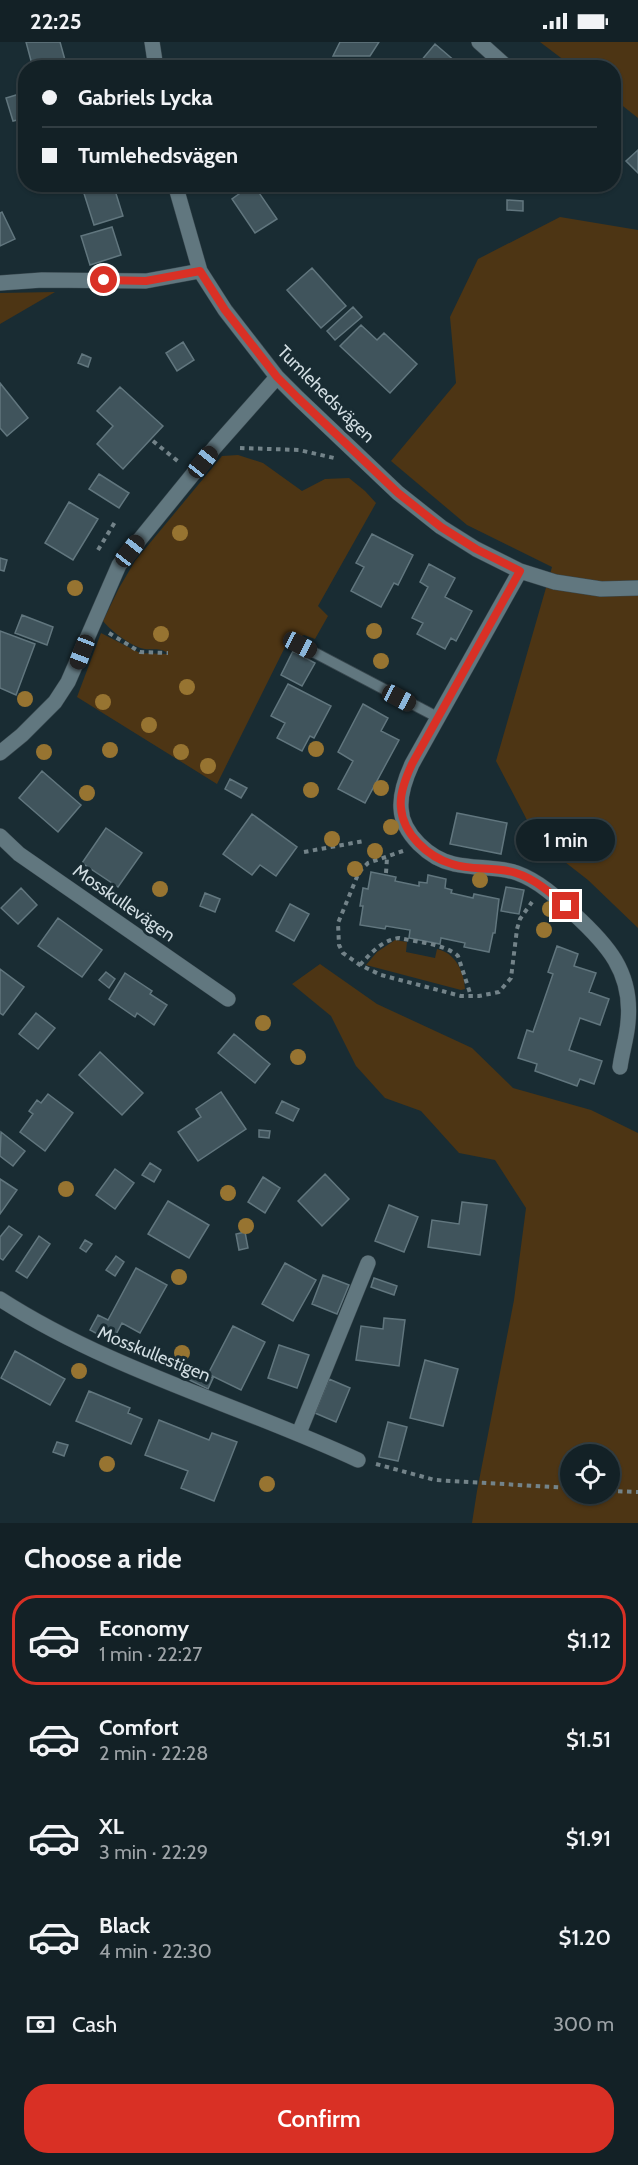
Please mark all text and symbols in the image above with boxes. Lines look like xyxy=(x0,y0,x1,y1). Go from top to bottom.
text: 22:25 xyxy=(30,8,82,35)
text: Gabriels Lycka xyxy=(78,84,213,111)
text: Tumlehedsvägen xyxy=(78,142,238,169)
route start xyxy=(90,266,117,293)
street label: Tumlehedsvägen xyxy=(273,341,379,447)
car xyxy=(185,442,221,482)
car xyxy=(112,531,148,571)
car xyxy=(280,629,320,661)
car xyxy=(67,632,97,672)
car xyxy=(379,682,419,714)
callout: 1 min xyxy=(516,819,616,861)
text: 1 min xyxy=(543,828,588,852)
street label: Mosskullevägen xyxy=(69,860,179,946)
route end xyxy=(552,892,579,919)
street label: Mosskullestigen xyxy=(94,1321,214,1387)
map controls xyxy=(560,1444,620,1504)
button: locate xyxy=(560,1444,620,1504)
text: Choose a ride xyxy=(24,1542,182,1575)
icon: car xyxy=(27,1613,81,1667)
text: Economy xyxy=(99,1615,189,1642)
text: $1.12 xyxy=(567,1627,611,1654)
text: 1 min · 22:27 xyxy=(99,1642,202,1666)
icon: car xyxy=(27,1712,81,1766)
text: Comfort xyxy=(99,1714,178,1741)
text: $1.51 xyxy=(566,1726,611,1753)
text: 2 min · 22:28 xyxy=(99,1741,208,1765)
icon: car xyxy=(27,1811,81,1865)
text: XL xyxy=(99,1813,124,1840)
text: $1.91 xyxy=(566,1825,611,1852)
text: 3 min · 22:29 xyxy=(99,1840,208,1864)
icon: car xyxy=(27,1910,81,1964)
text: Black xyxy=(99,1912,150,1939)
text: $1.20 xyxy=(559,1924,611,1951)
text: 4 min · 22:30 xyxy=(99,1939,212,1963)
icon: cash xyxy=(24,2008,57,2041)
text: Cash xyxy=(72,2011,117,2038)
text: 300 m xyxy=(553,2012,614,2036)
button: Confirm xyxy=(24,2084,614,2153)

